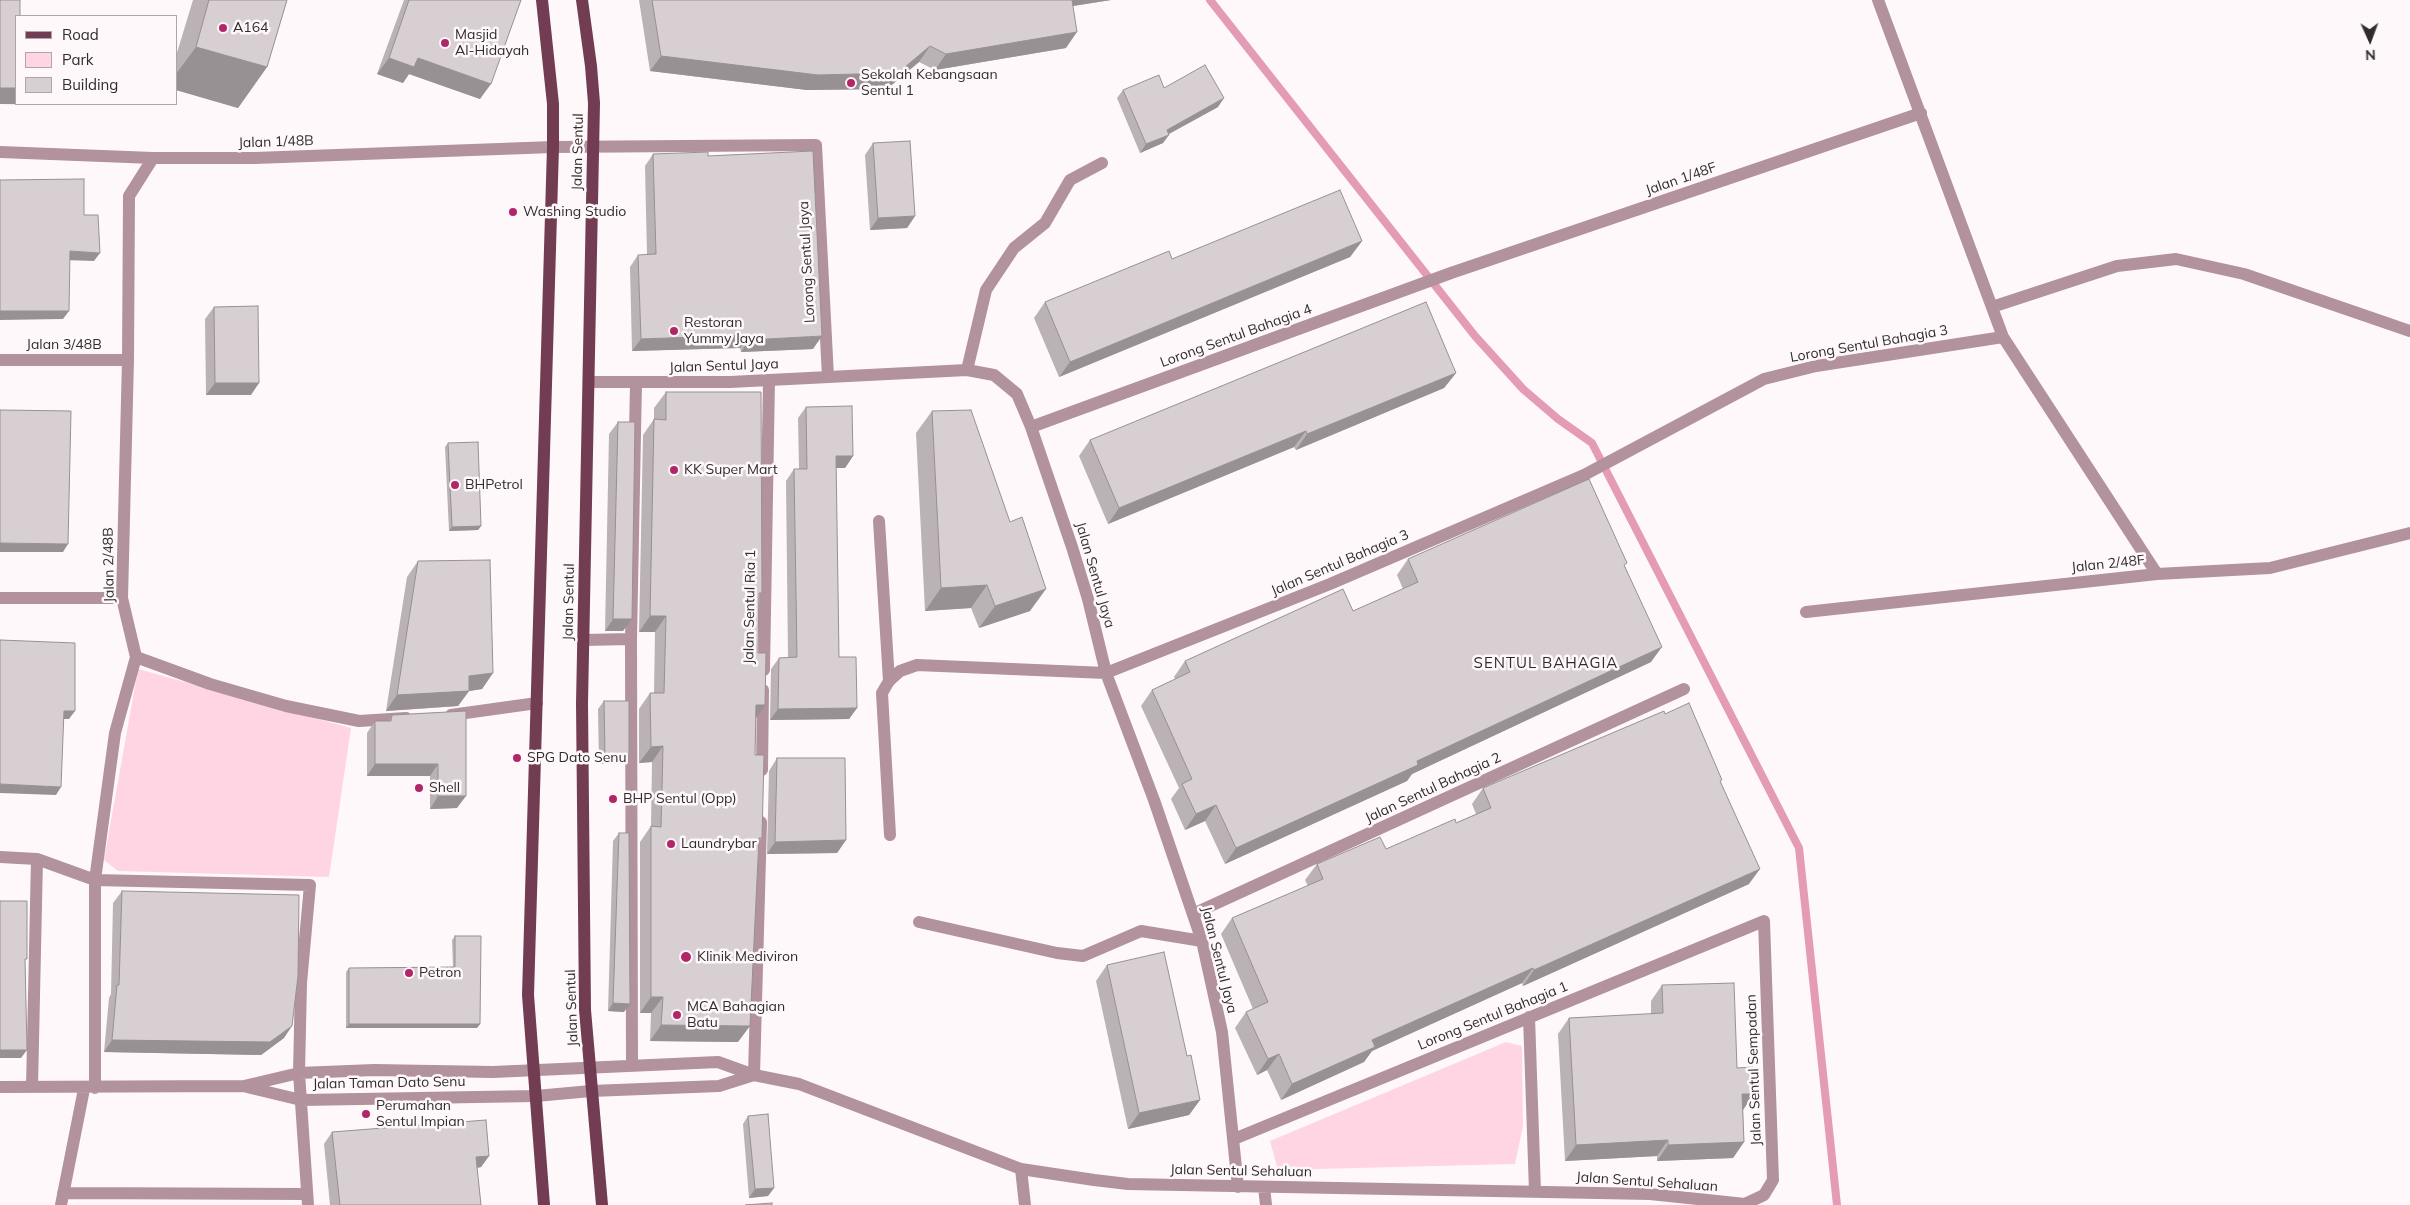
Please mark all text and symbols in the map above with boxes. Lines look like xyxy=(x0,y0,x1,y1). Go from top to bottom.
legend xyxy=(15,15,178,105)
north arrow xyxy=(2345,15,2395,65)
place label: A164 xyxy=(233,20,268,36)
marker: A164 xyxy=(217,22,229,34)
text: Road xyxy=(62,25,99,44)
place label: Masjid Al-Hidayah xyxy=(455,27,529,59)
marker: Masjid Al-Hidayah xyxy=(439,37,451,49)
text: N xyxy=(2365,46,2376,64)
text: Park xyxy=(62,50,94,69)
place label: Sekolah Kebangsaan Sentul 1 xyxy=(861,67,998,100)
text: Building xyxy=(62,75,118,94)
marker: Sekolah Kebangsaan Sentul 1 xyxy=(845,77,857,89)
street label: Jalan Sentul xyxy=(569,113,587,191)
street label: Jalan 1/48B xyxy=(238,132,314,152)
street label: Jalan 1/48F xyxy=(1643,159,1719,199)
street label: Lorong Sentul Jaya xyxy=(795,201,819,323)
place label: Washing Studio xyxy=(523,204,626,220)
marker: Washing Studio xyxy=(507,206,519,218)
street label: Lorong Sentul Bahagia 4 xyxy=(1158,301,1314,371)
place label: Restoran Yummy Jaya xyxy=(684,315,764,348)
street label: Lorong Sentul Bahagia 3 xyxy=(1789,322,1949,366)
marker: Restoran Yummy Jaya xyxy=(668,325,680,337)
street label: Jalan 3/48B xyxy=(26,337,102,353)
street label: Jalan Sentul Jaya xyxy=(669,356,779,376)
place label: KK Super Mart xyxy=(684,462,778,478)
marker: KK Super Mart xyxy=(668,464,680,476)
place label: BHPetrol xyxy=(465,477,523,493)
marker: BHPetrol xyxy=(449,479,461,491)
street label: Jalan Sentul Jaya xyxy=(1072,520,1118,630)
street label: Jalan Sentul Bahagia 3 xyxy=(1269,526,1411,600)
street label: Jalan 2/48B xyxy=(100,527,118,603)
street label: Jalan Sentul Ria 1 xyxy=(741,550,759,664)
street label: Jalan 2/48F xyxy=(2070,552,2146,576)
street label: Jalan Sentul xyxy=(560,563,578,641)
district label: SENTUL BAHAGIA xyxy=(1472,654,1620,672)
street label: Jalan Sentul Bahagia 2 xyxy=(1362,749,1504,827)
place label: SPG Dato Senu xyxy=(527,750,627,766)
marker: SPG Dato Senu xyxy=(511,752,523,764)
place label: Shell xyxy=(429,780,460,796)
marker: Shell xyxy=(413,782,425,794)
place label: BHP Sentul (Opp) xyxy=(623,791,737,807)
marker: BHP Sentul (Opp) xyxy=(607,793,619,805)
place label: Laundrybar xyxy=(681,836,757,852)
marker: Laundrybar xyxy=(665,838,677,850)
street label: Jalan Sentul Jaya xyxy=(1198,905,1240,1015)
place label: Klinik Mediviron xyxy=(697,949,798,965)
marker: Klinik Mediviron xyxy=(679,950,693,964)
place label: Petron xyxy=(419,965,462,981)
marker: Petron xyxy=(403,967,415,979)
street label: Jalan Sentul xyxy=(562,969,582,1047)
street label: Lorong Sentul Bahagia 1 xyxy=(1416,978,1570,1054)
street label: Jalan Sentul Sempadan xyxy=(1743,994,1765,1146)
place label: MCA Bahagian Batu xyxy=(687,999,785,1032)
marker: MCA Bahagian Batu xyxy=(671,1009,683,1021)
street label: Jalan Taman Dato Senu xyxy=(312,1073,466,1093)
place label: Perumahan Sentul Impian xyxy=(376,1098,465,1130)
marker: Perumahan Sentul Impian xyxy=(360,1108,372,1120)
street label: Jalan Sentul Sehaluan xyxy=(1170,1161,1312,1181)
street label: Jalan Sentul Sehaluan xyxy=(1576,1169,1718,1195)

